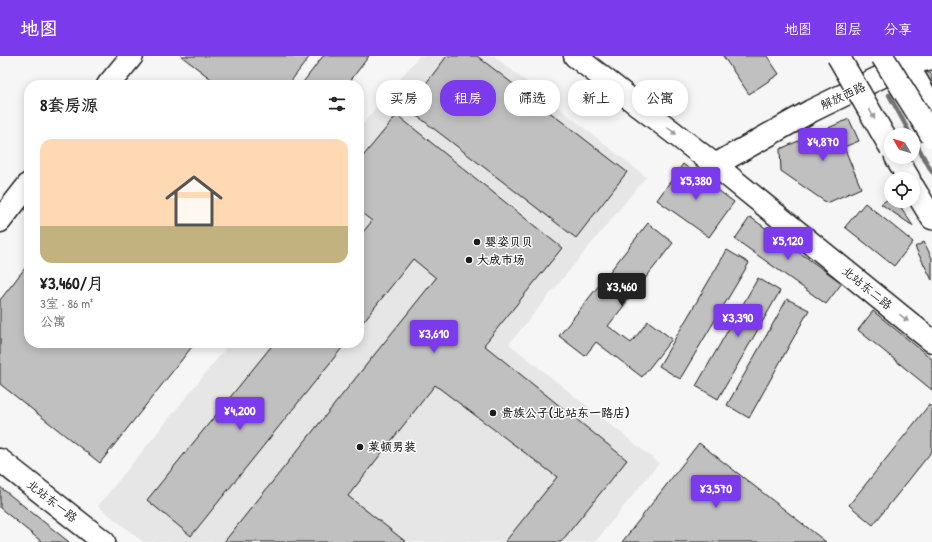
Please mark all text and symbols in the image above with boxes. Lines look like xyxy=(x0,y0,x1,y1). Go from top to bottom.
text: 地图 xyxy=(20,15,58,41)
text: 地图 xyxy=(784,19,812,38)
text: 图层 xyxy=(834,19,862,38)
text: 分享 xyxy=(884,19,912,38)
street label: 解放西路 xyxy=(817,78,868,113)
chip: 买房 xyxy=(376,80,432,116)
chip: 租房 xyxy=(440,80,496,116)
chip: 筛选 xyxy=(504,80,560,116)
chip: 新上 xyxy=(568,80,624,116)
chip: 公寓 xyxy=(632,80,688,116)
text: 8套房源 xyxy=(40,93,98,116)
icon: filters xyxy=(326,93,348,115)
one-way arrow xyxy=(868,108,875,120)
one-way arrow xyxy=(667,127,678,136)
pin: ¥4,870 xyxy=(790,128,856,162)
north arrow xyxy=(884,128,920,164)
map controls xyxy=(884,128,920,208)
text: ¥4,870 xyxy=(807,132,839,150)
icon: home xyxy=(158,165,230,237)
pin: ¥5,380 xyxy=(663,167,729,201)
text: ¥5,380 xyxy=(680,171,712,189)
button: locate xyxy=(884,172,920,208)
pin: ¥5,120 xyxy=(755,227,821,261)
text: ¥5,120 xyxy=(773,231,803,249)
place label: 婴姿贝贝 xyxy=(485,233,533,250)
marker: 婴姿贝贝 xyxy=(472,237,482,247)
place label: 大成市场 xyxy=(477,251,525,268)
marker: 大成市场 xyxy=(464,255,474,265)
street label: 北站东二路 xyxy=(839,262,896,313)
text: ¥3,460/月 xyxy=(40,271,104,294)
pin: ¥3,460 xyxy=(589,273,655,307)
text: ¥3,460 xyxy=(607,277,637,295)
text: 3室 · 86 m² xyxy=(40,294,93,312)
pin: ¥3,390 xyxy=(705,304,771,338)
text: ¥3,390 xyxy=(723,308,753,326)
text: 公寓 xyxy=(40,312,66,330)
one-way arrow xyxy=(899,314,910,323)
pin: ¥3,610 xyxy=(401,320,467,354)
text: ¥3,610 xyxy=(419,324,449,342)
pin: ¥4,200 xyxy=(207,397,273,431)
text: ¥4,200 xyxy=(224,401,256,419)
place label: 贵族公子(北站东一路店) xyxy=(501,404,629,421)
marker: 贵族公子(北站东一路店) xyxy=(488,408,498,418)
place label: 莱顿男装 xyxy=(368,438,416,455)
marker: 莱顿男装 xyxy=(355,442,365,452)
street label: 北站东一路 xyxy=(23,475,81,526)
pin: ¥3,570 xyxy=(683,475,749,509)
text: ¥3,570 xyxy=(700,479,732,497)

